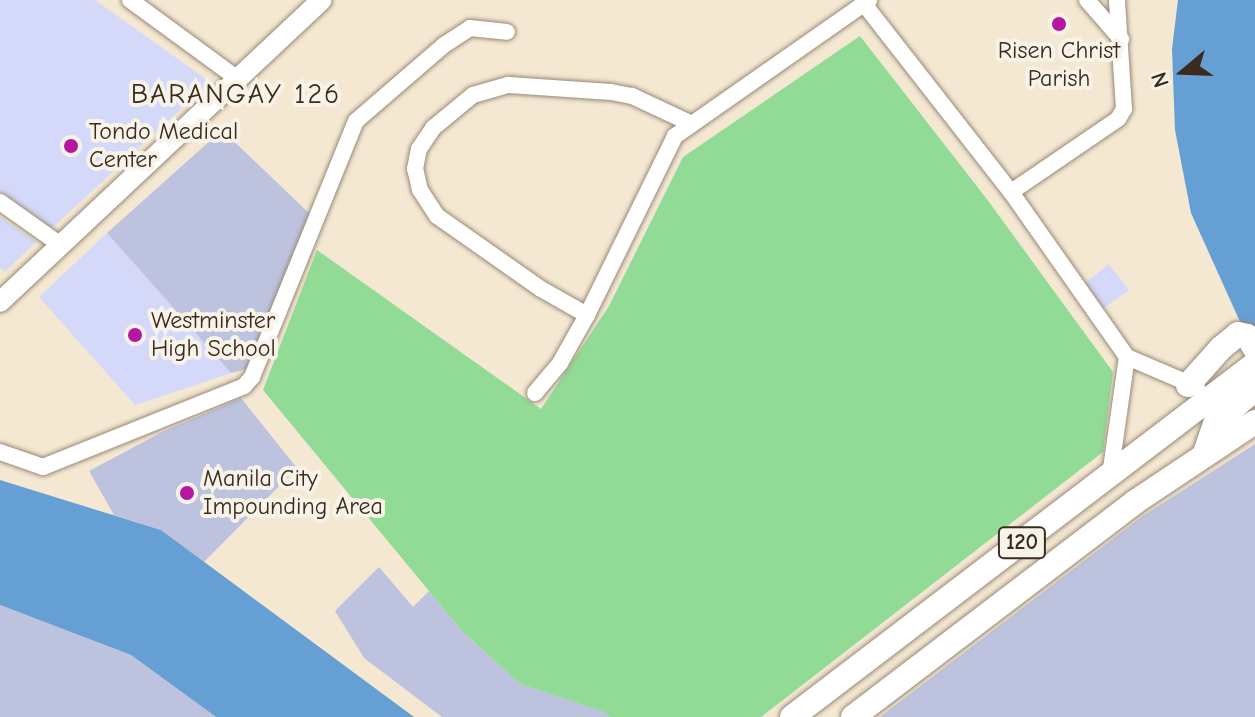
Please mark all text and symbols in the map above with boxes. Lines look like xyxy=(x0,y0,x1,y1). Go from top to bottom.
marker: Risen Christ Parish xyxy=(1050,15,1068,33)
north arrow xyxy=(1143,32,1223,112)
place label: Risen Christ Parish xyxy=(998,37,1120,93)
text: N xyxy=(1146,69,1175,91)
district label: BARANGAY 126 xyxy=(131,77,341,111)
place label: Tondo Medical Center xyxy=(89,118,238,174)
marker: Tondo Medical Center xyxy=(60,135,82,157)
place label: Westminster High School xyxy=(151,307,276,363)
marker: Westminster High School xyxy=(126,326,144,344)
place label: Manila City Impounding Area xyxy=(203,465,383,521)
marker: Manila City Impounding Area xyxy=(178,484,196,502)
road number: 120 xyxy=(996,525,1048,561)

